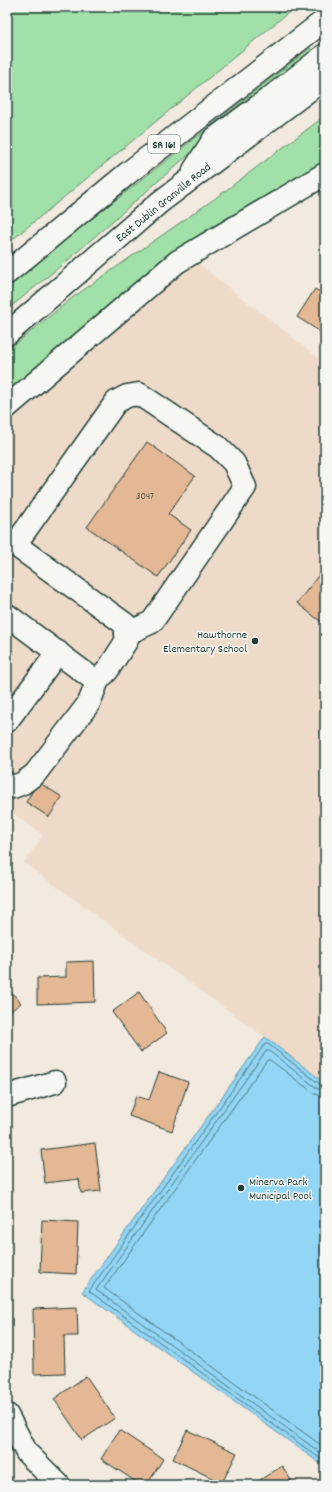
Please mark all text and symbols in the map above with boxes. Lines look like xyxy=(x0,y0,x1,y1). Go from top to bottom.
road number: SR 161 xyxy=(148,135,180,153)
street label: East Dublin Granville Road xyxy=(113,159,215,247)
house number: 3047 xyxy=(136,490,154,504)
place label: Hawthorne Elementary School xyxy=(163,627,247,658)
marker: Hawthorne Elementary School xyxy=(250,636,260,646)
place label: Minerva Park Municipal Pool xyxy=(249,1174,312,1205)
marker: Minerva Park Municipal Pool xyxy=(236,1183,246,1193)

